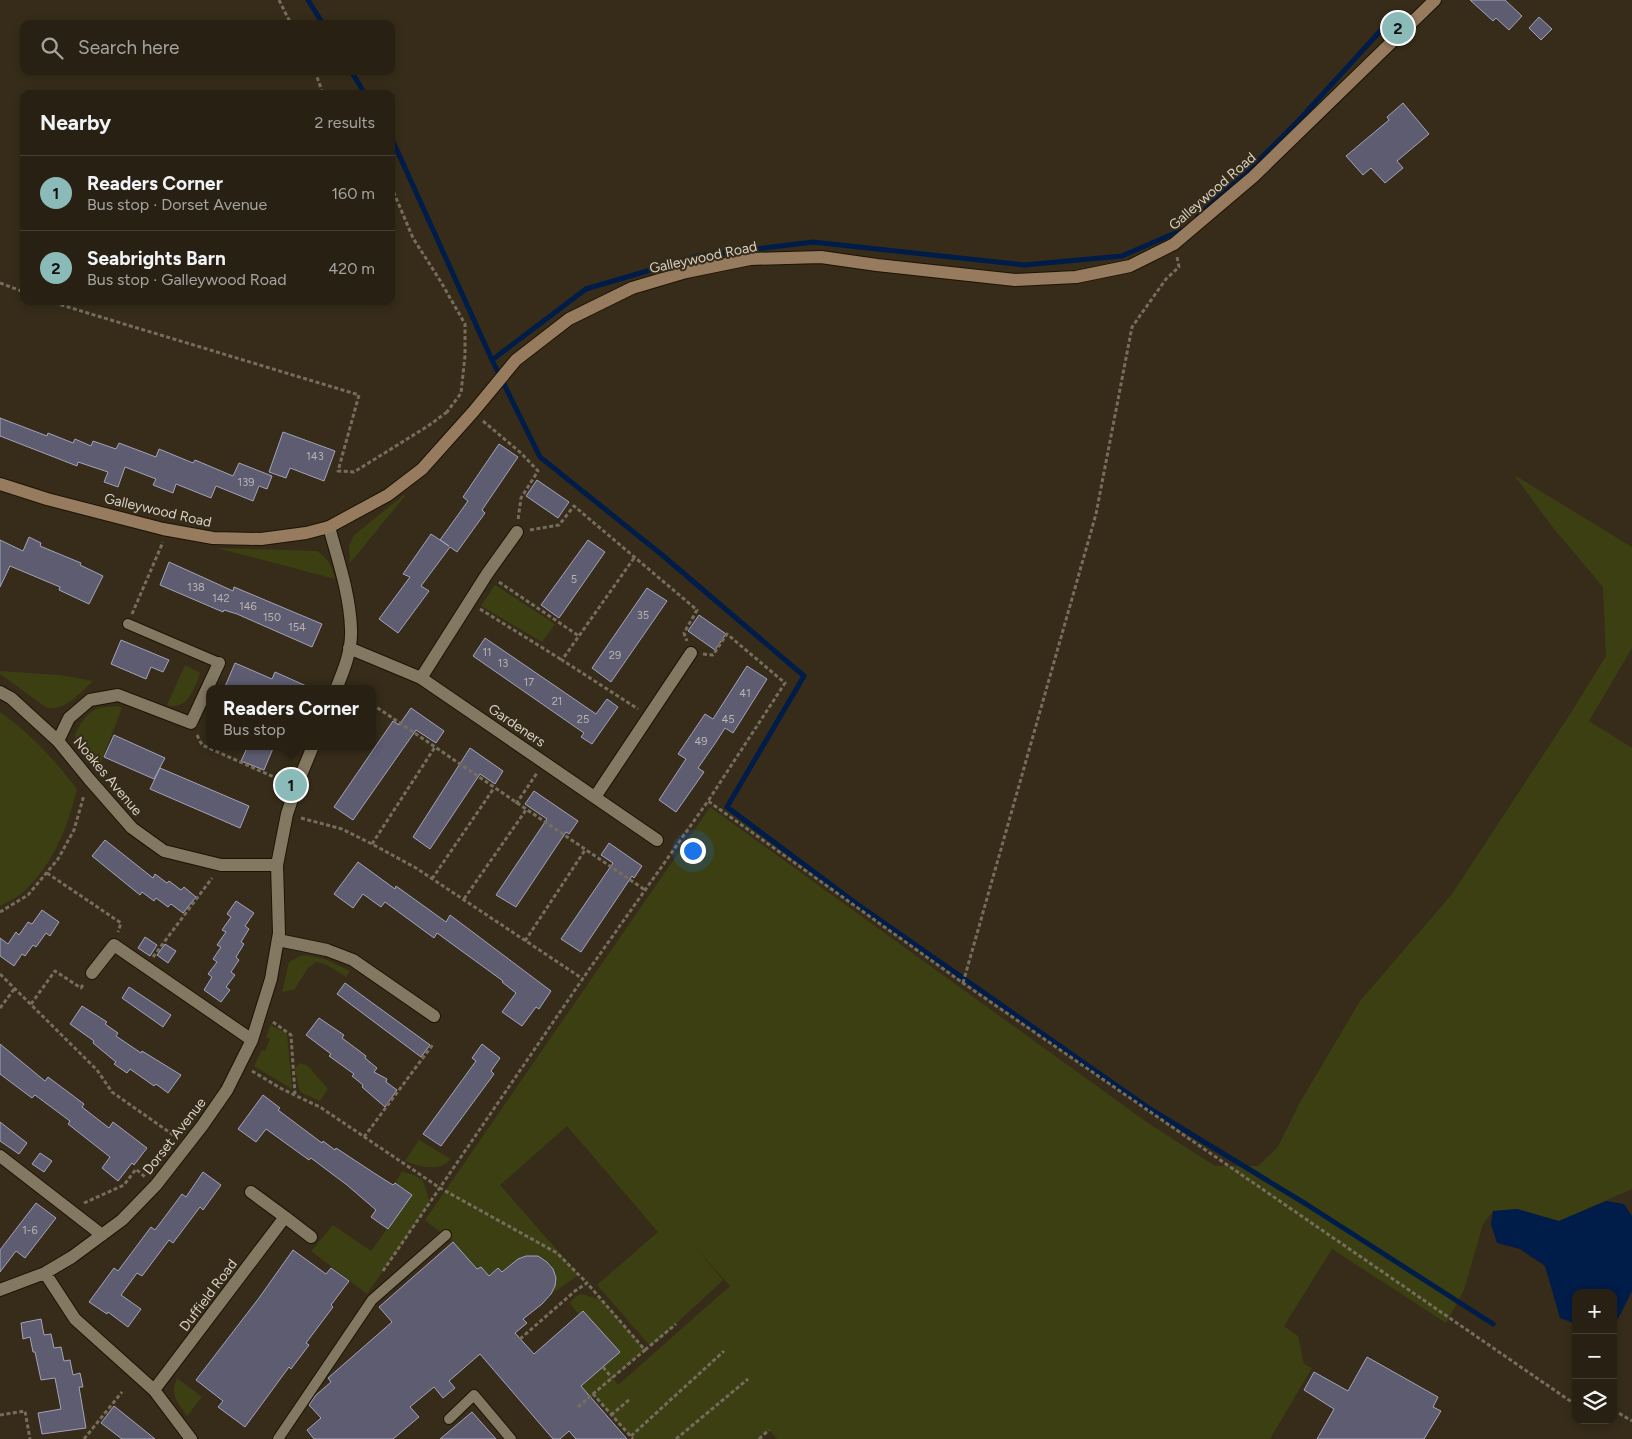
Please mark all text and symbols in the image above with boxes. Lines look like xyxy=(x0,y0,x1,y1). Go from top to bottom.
pin: 2 xyxy=(1382,9,1414,47)
search box xyxy=(20,20,395,75)
icon: search xyxy=(38,34,66,62)
text: Search here xyxy=(78,36,180,59)
text: Nearby xyxy=(40,110,111,135)
text: 2 results xyxy=(315,113,375,132)
street label: Galleywood Road xyxy=(1165,149,1259,234)
text: Readers Corner xyxy=(87,172,223,195)
text: 1 xyxy=(53,184,59,203)
text: 160 m xyxy=(332,184,375,203)
text: Bus stop · Dorset Avenue xyxy=(87,195,267,214)
street label: Galleywood Road xyxy=(648,238,759,277)
text: Seabrights Barn xyxy=(87,247,226,270)
text: 2 xyxy=(51,259,61,278)
text: 420 m xyxy=(328,259,375,278)
text: Bus stop · Galleywood Road xyxy=(87,270,287,289)
house number: 143 xyxy=(306,450,324,463)
house number: 139 xyxy=(238,476,254,489)
street label: Galleywood Road xyxy=(103,490,213,531)
house number: 5 xyxy=(571,573,577,586)
house number: 138 xyxy=(187,581,205,594)
house number: 142 xyxy=(212,592,230,605)
house number: 146 xyxy=(239,600,257,613)
house number: 35 xyxy=(637,609,649,622)
house number: 150 xyxy=(263,611,281,624)
house number: 154 xyxy=(288,621,306,634)
house number: 11 xyxy=(482,646,492,659)
house number: 29 xyxy=(609,649,621,662)
house number: 13 xyxy=(498,657,508,670)
house number: 17 xyxy=(524,676,534,689)
popup xyxy=(206,685,376,750)
house number: 41 xyxy=(739,687,751,700)
house number: 21 xyxy=(552,695,562,708)
text: Readers Corner xyxy=(223,697,359,720)
street label: Gardeners xyxy=(485,700,548,751)
house number: 25 xyxy=(577,713,589,726)
house number: 45 xyxy=(721,713,735,726)
text: Bus stop xyxy=(223,720,285,739)
street label: Noakes Avenue xyxy=(70,733,146,819)
house number: 49 xyxy=(694,735,708,748)
pin: 1 xyxy=(275,766,307,804)
your location xyxy=(680,838,706,864)
street label: Dorset Avenue xyxy=(139,1094,210,1178)
house number: 1-6 xyxy=(22,1224,38,1237)
street label: Duffield Road xyxy=(176,1256,241,1335)
map controls xyxy=(1572,1289,1617,1424)
button: + xyxy=(1572,1289,1617,1334)
button: − xyxy=(1572,1334,1617,1379)
button: layers xyxy=(1572,1379,1617,1424)

